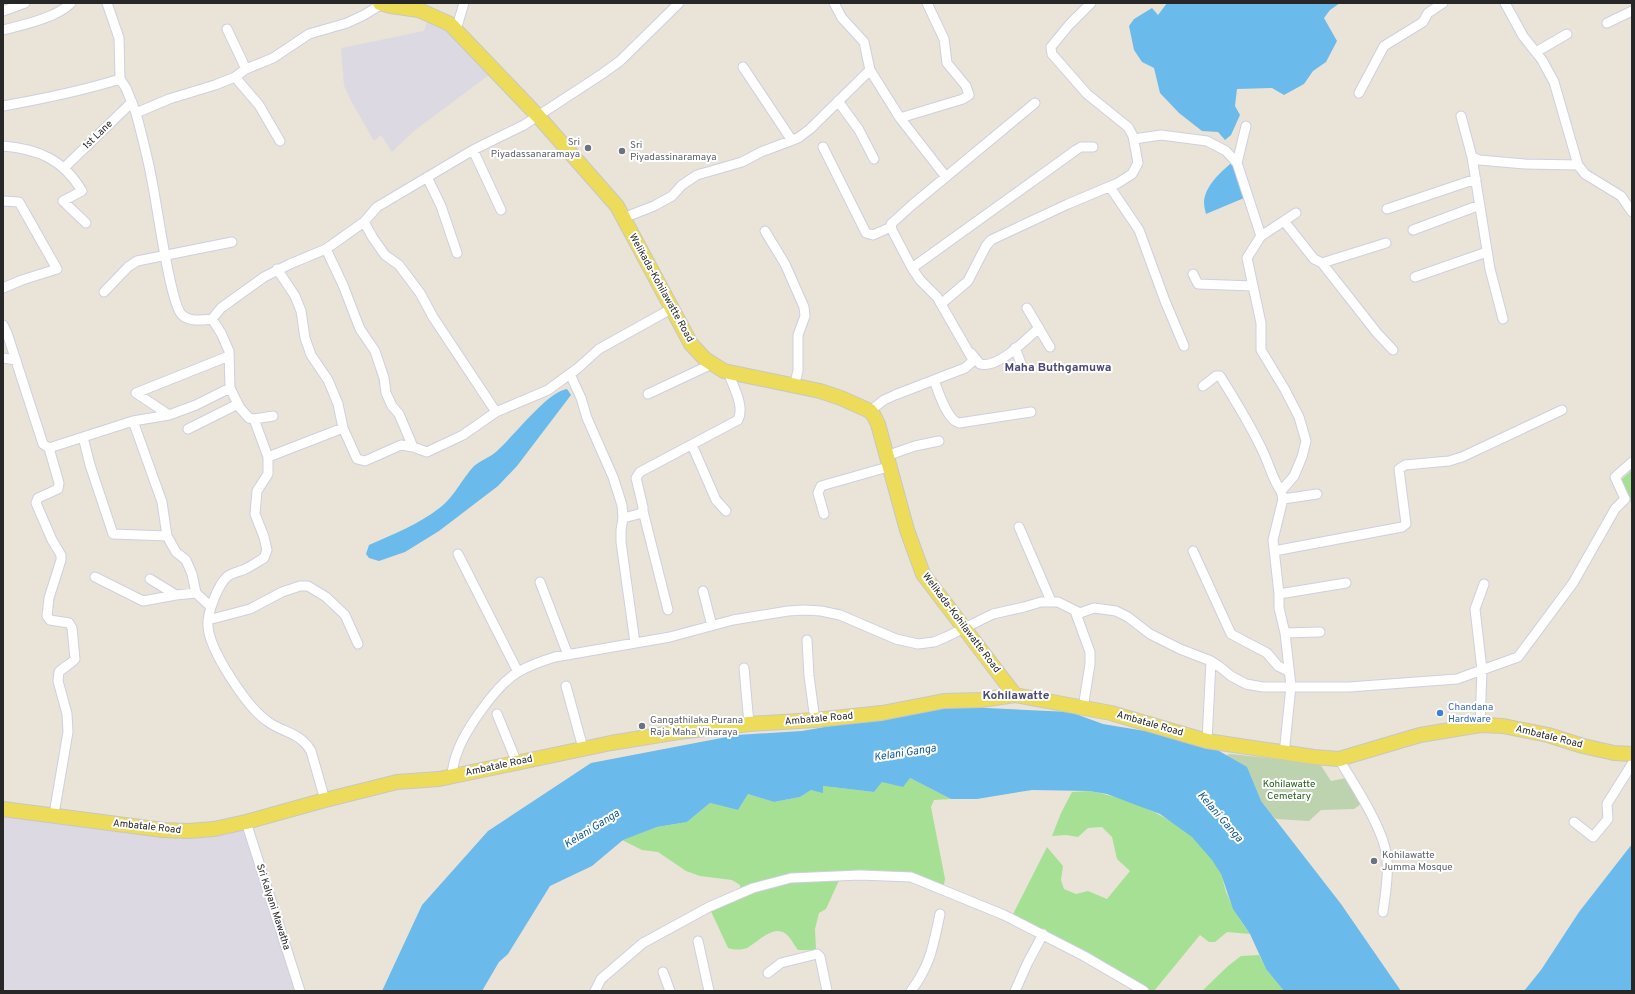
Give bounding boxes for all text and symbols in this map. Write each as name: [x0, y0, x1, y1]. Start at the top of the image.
street label: 1st Lane: [80, 118, 116, 152]
place label: Sri Piyadassanaramaya: [491, 136, 580, 161]
place label: Sri Piyadassinaramaya: [630, 139, 716, 164]
marker: Sri Piyadassanaramaya: [583, 143, 593, 153]
marker: Sri Piyadassinaramaya: [617, 146, 627, 156]
street label: Welikada-Kohilawatte Road: [626, 231, 696, 345]
district label: Maha Buthgamuwa: [1004, 360, 1112, 376]
street label: Welikada-Kohilawatte Road: [919, 570, 1003, 676]
district label: Kohilawatte: [983, 688, 1050, 704]
place label: Chandana Hardware: [1448, 701, 1493, 726]
street label: Ambatale Road: [1115, 708, 1185, 740]
marker: Chandana Hardware: [1435, 708, 1445, 718]
street label: Ambatale Road: [784, 710, 854, 728]
place label: Gangathilaka Purana Raja Maha Viharaya: [650, 714, 743, 739]
marker: Gangathilaka Purana Raja Maha Viharaya: [637, 721, 647, 731]
street label: Ambatale Road: [1514, 722, 1584, 752]
water label: Kelani Ganga: [873, 741, 937, 765]
street label: Ambatale Road: [464, 753, 534, 779]
park label: Kohilawatte Cemetary: [1263, 778, 1315, 803]
water label: Kelani Ganga: [1194, 789, 1246, 845]
water label: Kelani Ganga: [562, 806, 623, 852]
street label: Ambatale Road: [112, 817, 182, 837]
place label: Kohilawatte Jumma Mosque: [1382, 849, 1453, 874]
marker: Kohilawatte Jumma Mosque: [1369, 856, 1379, 866]
street label: Sri Kalyani Mawatha: [253, 862, 293, 952]

